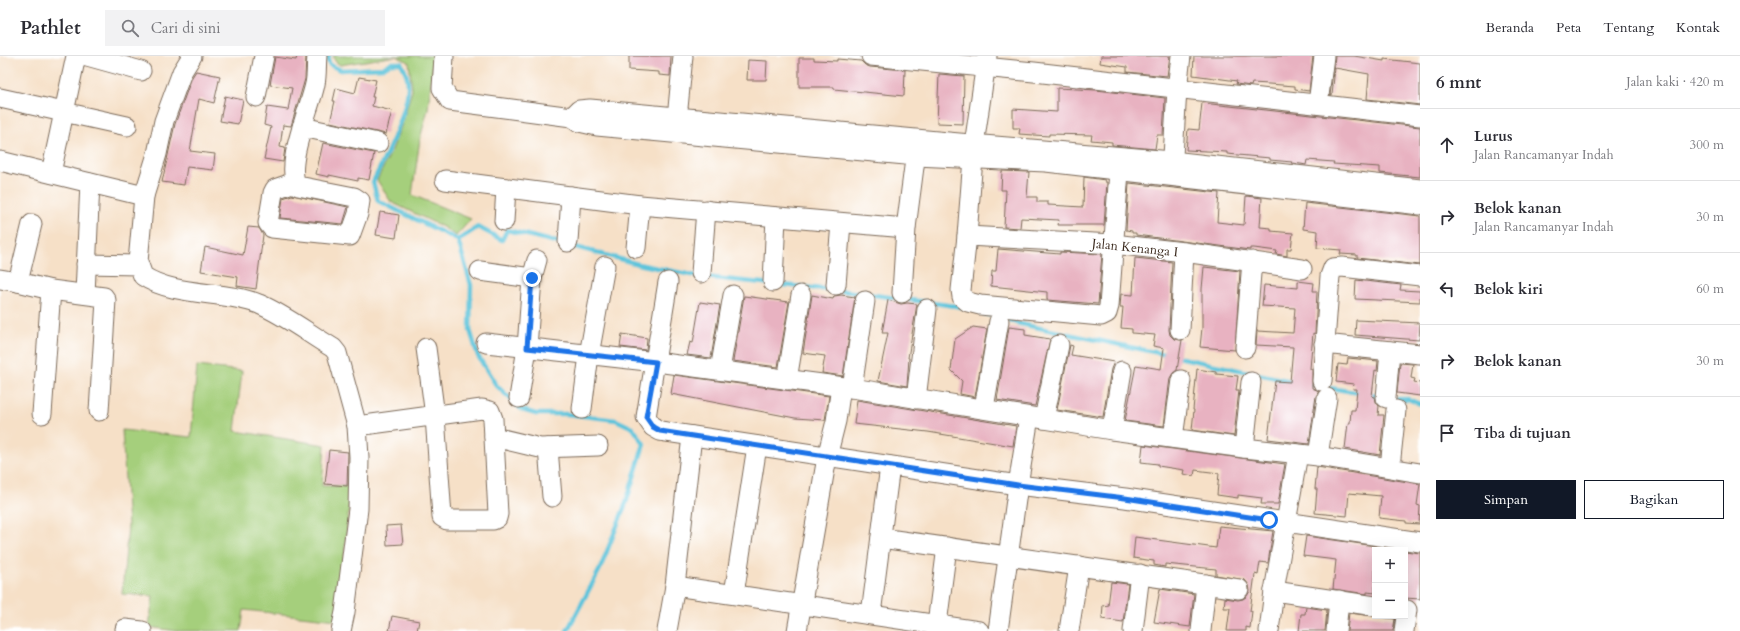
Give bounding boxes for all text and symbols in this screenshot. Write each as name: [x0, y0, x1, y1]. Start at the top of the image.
search box: [105, 10, 385, 46]
text: Pathlet: [20, 15, 81, 41]
icon: search: [119, 17, 141, 39]
text: Cari di sini: [151, 18, 221, 38]
text: Beranda: [1486, 18, 1534, 37]
text: Peta: [1556, 18, 1581, 37]
text: Tentang: [1603, 18, 1654, 37]
text: Kontak: [1676, 18, 1720, 37]
text: 6 mnt: [1436, 71, 1481, 94]
text: Jalan kaki · 420 m: [1626, 73, 1724, 91]
text: Lurus: [1474, 126, 1513, 146]
icon: ahead: [1436, 134, 1458, 156]
text: 300 m: [1690, 136, 1724, 154]
text: Jalan Rancamanyar Indah: [1474, 146, 1614, 164]
text: Belok kanan: [1474, 198, 1562, 218]
icon: right: [1436, 206, 1458, 228]
text: 30 m: [1696, 208, 1724, 226]
text: Jalan Rancamanyar Indah: [1474, 218, 1614, 236]
street label: Jalan Kenanga I: [1089, 234, 1179, 261]
route end: [523, 269, 541, 287]
icon: left: [1436, 278, 1458, 300]
text: Belok kiri: [1474, 279, 1543, 299]
text: 60 m: [1696, 280, 1724, 298]
icon: right: [1436, 350, 1458, 372]
text: Belok kanan: [1474, 351, 1562, 371]
text: 30 m: [1696, 352, 1724, 370]
icon: arrive: [1436, 422, 1458, 444]
text: Tiba di tujuan: [1474, 423, 1571, 443]
button: Simpan: [1436, 480, 1576, 519]
button: Bagikan: [1584, 480, 1724, 519]
route start: [1260, 511, 1278, 529]
map controls: [1372, 547, 1408, 619]
button: +: [1372, 547, 1408, 583]
button: −: [1372, 583, 1408, 619]

